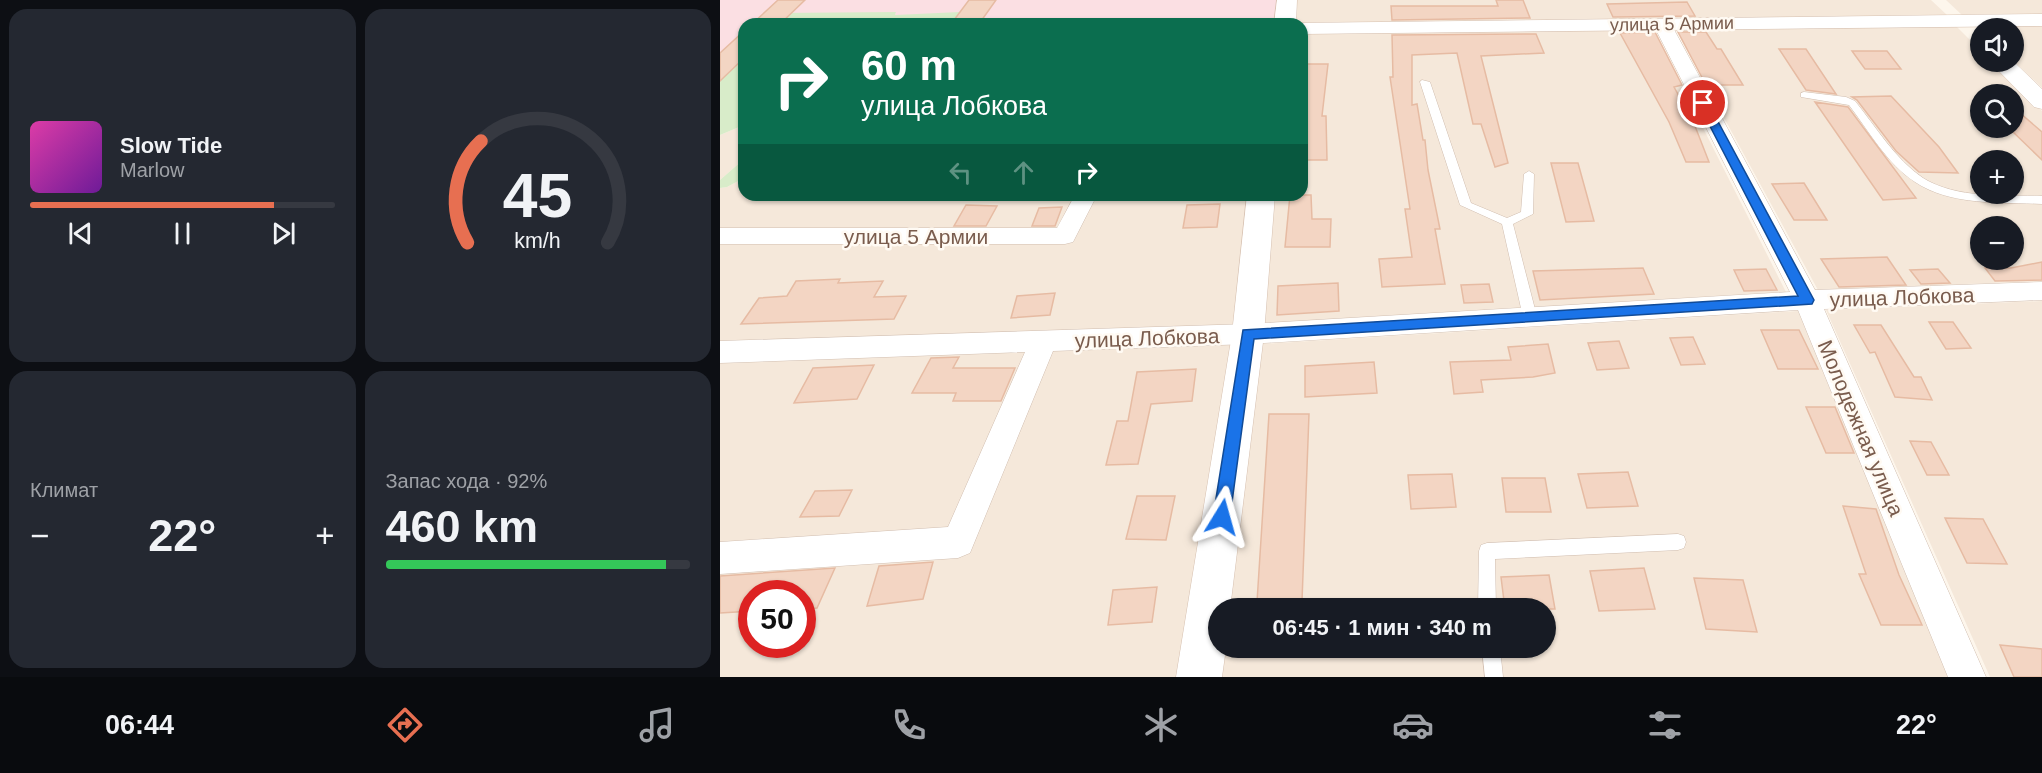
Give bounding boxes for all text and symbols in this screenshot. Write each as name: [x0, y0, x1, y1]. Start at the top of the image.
street label: улица 5 Армии: [1610, 13, 1734, 35]
map controls: [1970, 18, 2024, 270]
button: sound: [1970, 18, 2024, 72]
icon: right: [762, 42, 840, 120]
text: 60 m: [861, 42, 957, 89]
pin: [1677, 77, 1728, 128]
button: search: [1970, 84, 2024, 138]
icon: arrive: [1686, 86, 1719, 119]
text: улица Лобкова: [861, 91, 1047, 121]
text: Slow Tide: [120, 133, 222, 158]
button: +: [1970, 150, 2024, 204]
icon: left: [944, 156, 977, 189]
icon: ahead: [1007, 156, 1040, 189]
icon: right: [1070, 156, 1103, 189]
text: Marlow: [120, 159, 184, 181]
text: 45: [503, 161, 572, 230]
button: −: [1970, 216, 2024, 270]
icon: previous: [64, 217, 97, 250]
icon: pause: [166, 217, 199, 250]
icon: next: [267, 217, 300, 250]
street label: улица 5 Армии: [844, 225, 988, 248]
text: km/h: [515, 229, 561, 253]
street label: улица Лобкова: [1829, 283, 1975, 311]
street label: улица Лобкова: [1074, 324, 1220, 352]
street label: Молодежная улица: [1814, 337, 1909, 520]
text: Запас хода · 92%: [386, 470, 547, 492]
text: Климат: [30, 479, 98, 501]
position arrow: [1190, 485, 1254, 549]
text: 460 km: [386, 501, 538, 552]
text: 22°: [148, 510, 216, 561]
text: −: [30, 517, 49, 554]
text: +: [315, 517, 335, 554]
speed limit sign: 50: [738, 580, 816, 658]
text: 06:45 · 1 мин · 340 m: [1272, 615, 1492, 640]
icon: directions: [384, 704, 426, 746]
icon: music: [636, 704, 678, 746]
icon: phone: [888, 704, 930, 746]
icon: climate: [1140, 704, 1182, 746]
icon: car: [1392, 704, 1434, 746]
icon: filters: [1644, 704, 1686, 746]
text: 06:44: [105, 710, 174, 740]
text: 22°: [1896, 710, 1937, 740]

